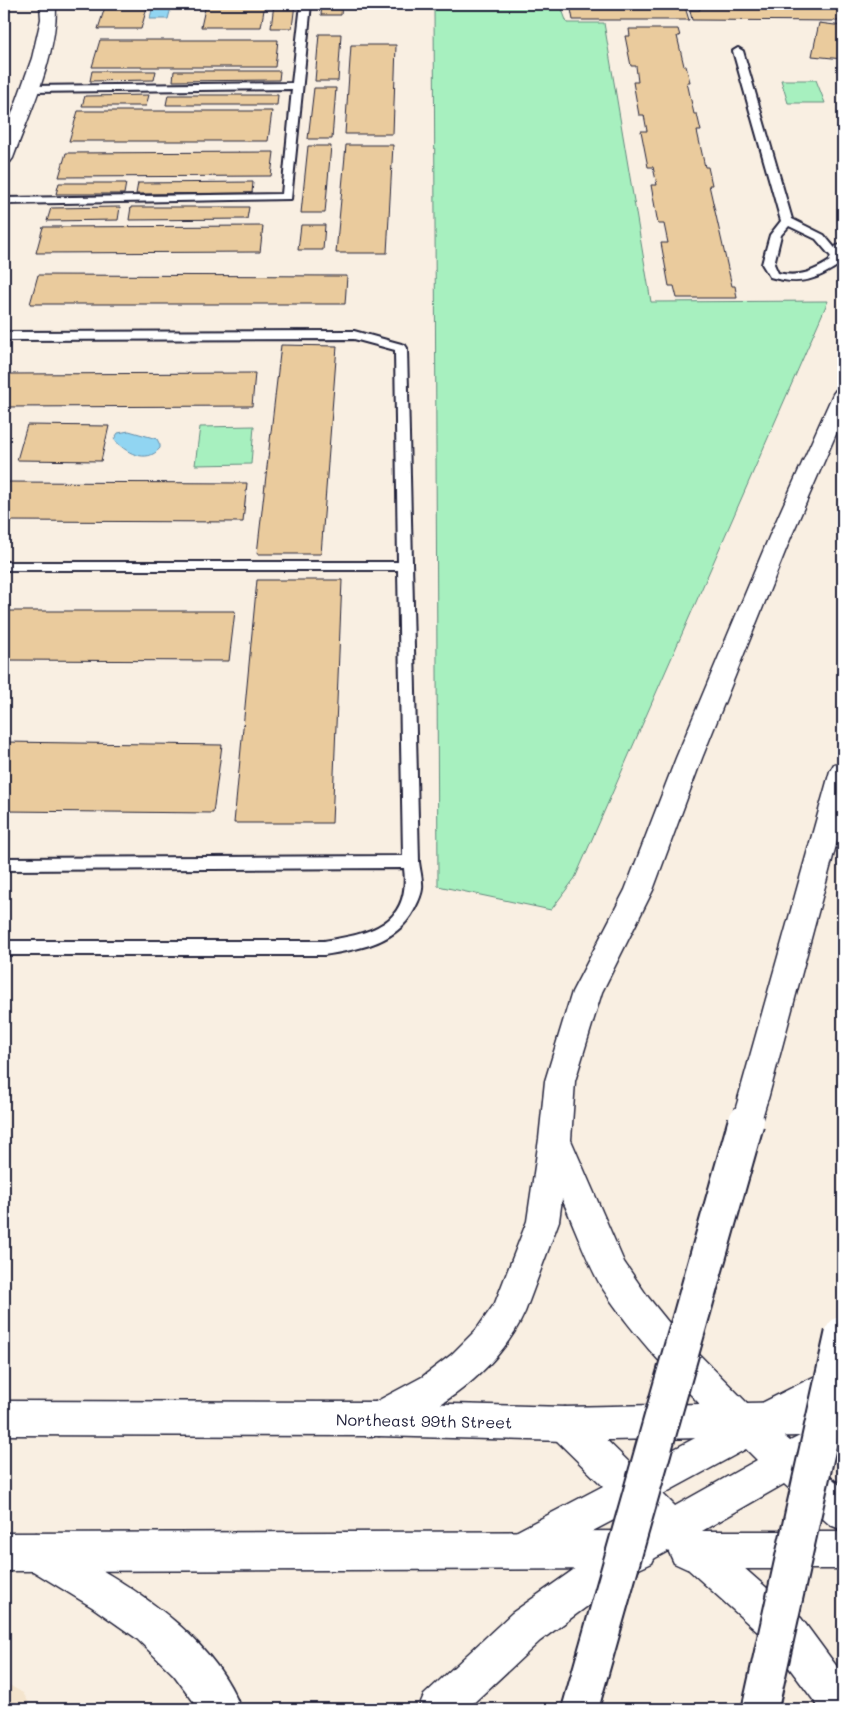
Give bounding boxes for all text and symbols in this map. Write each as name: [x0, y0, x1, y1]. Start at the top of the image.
street label: Northeast 99th Street: [336, 1408, 512, 1433]

